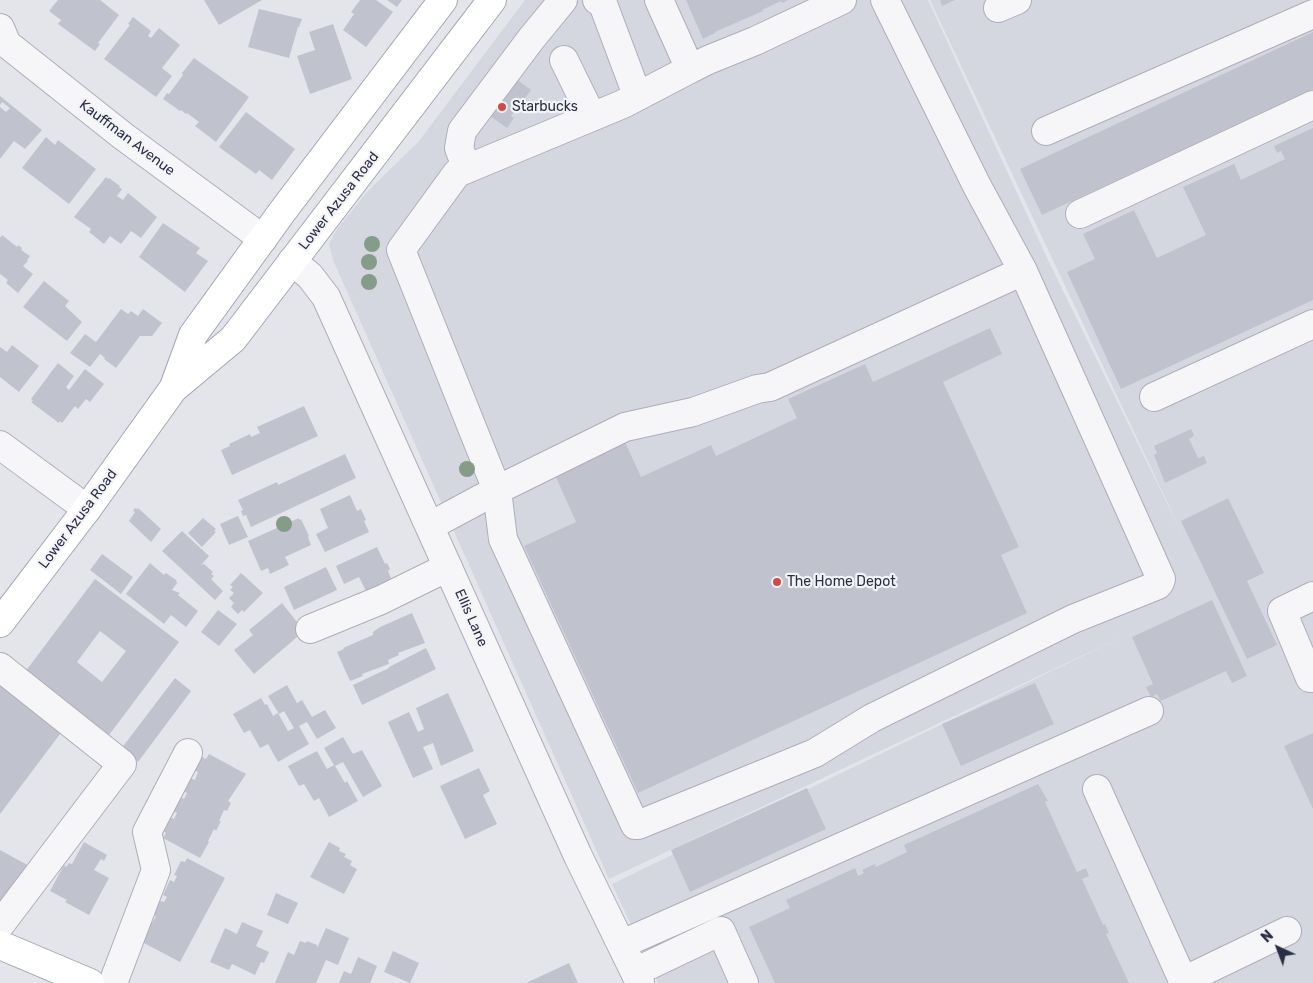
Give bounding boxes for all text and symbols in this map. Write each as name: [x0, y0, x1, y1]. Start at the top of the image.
street label: Kauffman Avenue: [76, 97, 178, 179]
place label: Starbucks: [512, 99, 578, 115]
marker: Starbucks: [496, 101, 508, 113]
street label: Lower Azusa Road: [296, 149, 382, 253]
street label: Lower Azusa Road: [35, 466, 121, 572]
place label: The Home Depot: [787, 574, 896, 590]
marker: The Home Depot: [771, 576, 783, 588]
street label: Ellis Lane: [451, 587, 491, 649]
north arrow: [1253, 923, 1303, 973]
text: N: [1258, 927, 1277, 946]

